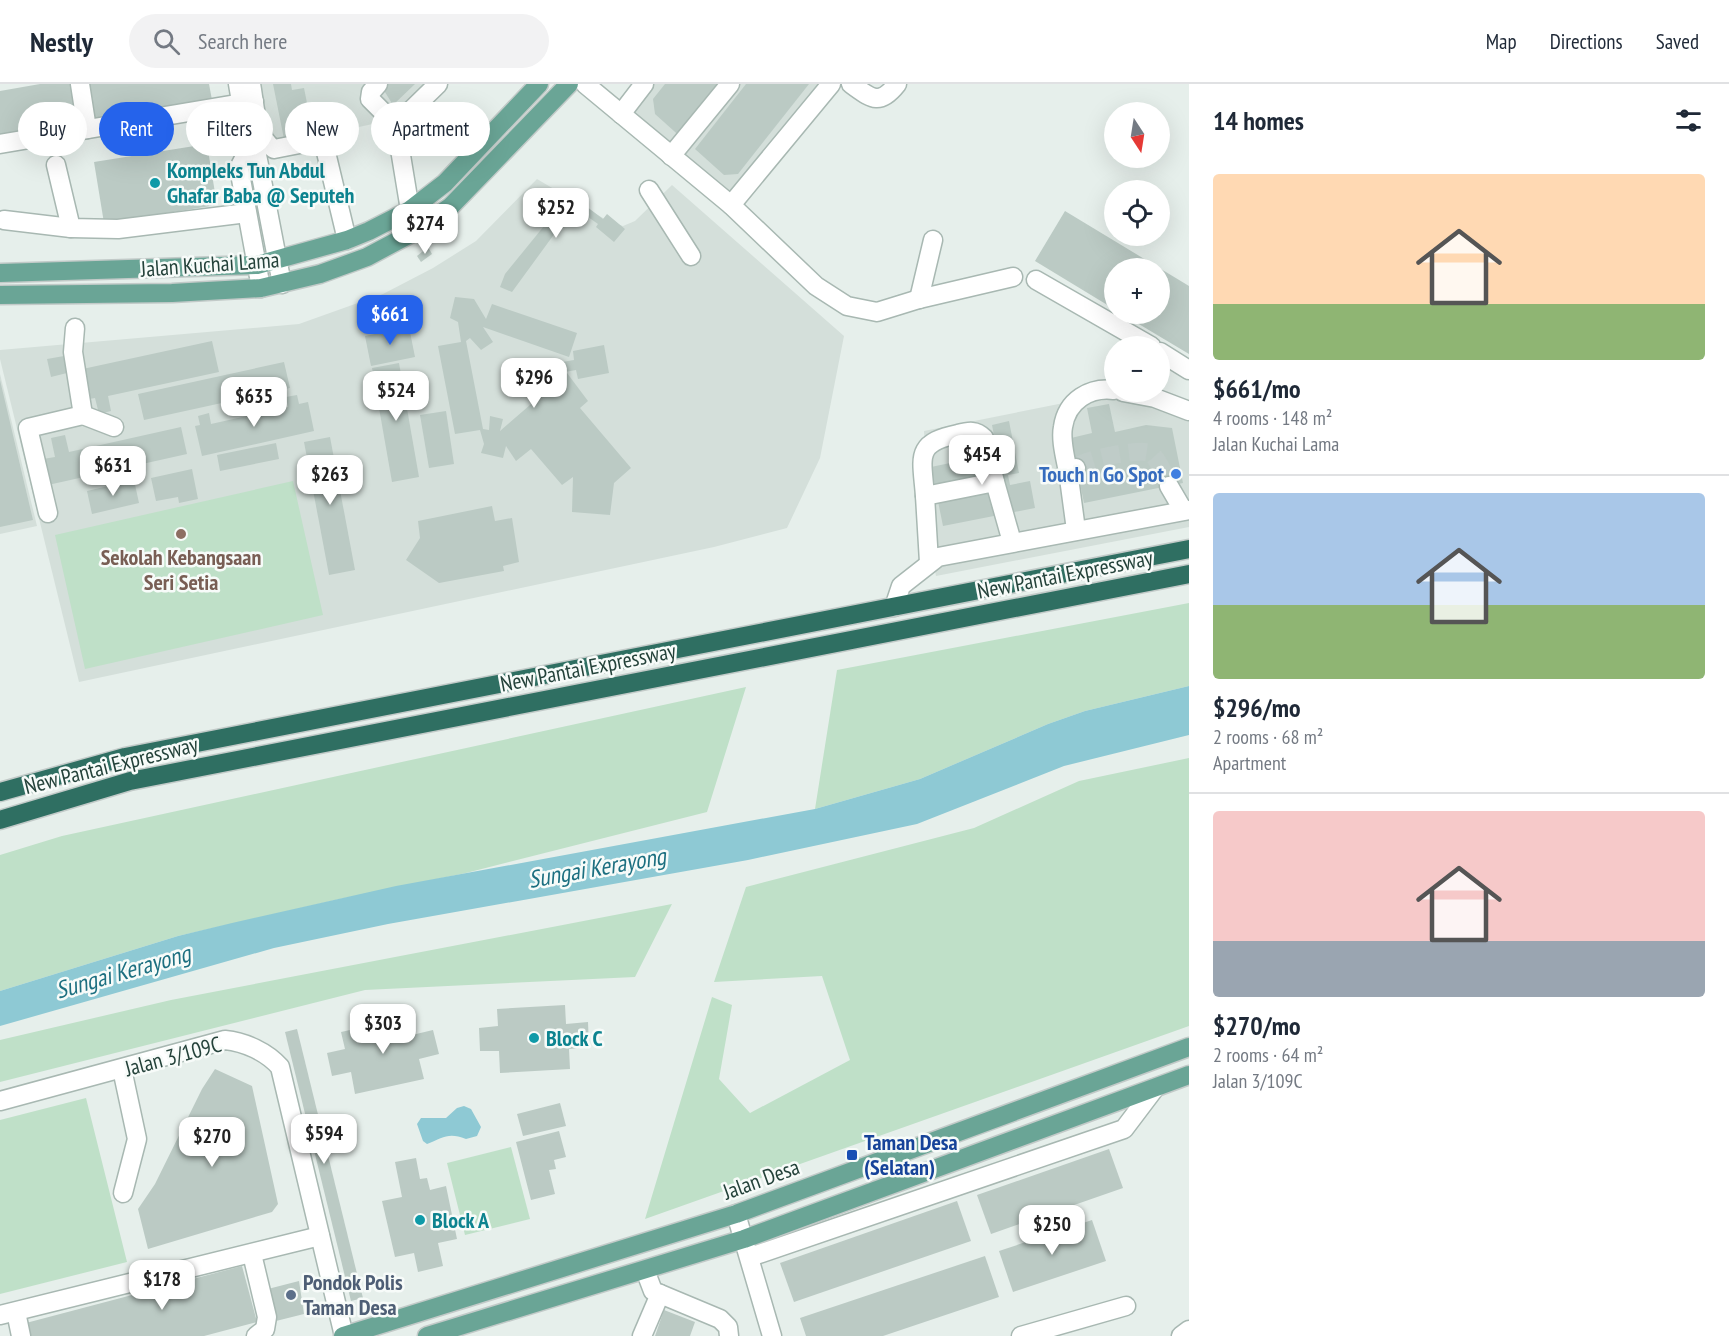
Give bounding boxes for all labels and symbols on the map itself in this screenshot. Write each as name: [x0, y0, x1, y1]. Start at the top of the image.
north arrow: [1104, 102, 1170, 168]
place label: Kompleks Tun Abdul Ghafar Baba @ Seputeh: [167, 156, 355, 209]
marker: Kompleks Tun Abdul Ghafar Baba @ Seputeh: [148, 176, 162, 190]
pin: $252: [520, 188, 592, 239]
pin: $274: [389, 204, 461, 255]
street label: Jalan Kuchai Lama: [139, 245, 280, 283]
pin: $661: [354, 295, 426, 346]
pin: $296: [498, 358, 570, 409]
pin: $524: [360, 371, 432, 422]
pin: $635: [218, 377, 290, 428]
pin: $454: [946, 435, 1018, 486]
pin: $631: [77, 446, 149, 497]
pin: $263: [294, 455, 366, 506]
place label: Touch n Go Spot: [1039, 460, 1165, 488]
marker: Touch n Go Spot: [1169, 467, 1183, 481]
marker: Sekolah Kebangsaan Seri Setia: [174, 527, 188, 541]
place label: Sekolah Kebangsaan Seri Setia: [101, 543, 261, 596]
street label: New Pantai Expressway: [975, 543, 1156, 605]
street label: New Pantai Expressway: [498, 636, 679, 698]
street label: New Pantai Expressway: [21, 730, 202, 800]
water label: Sungai Kerayong: [526, 840, 670, 895]
water label: Sungai Kerayong: [52, 937, 195, 1006]
pin: $303: [347, 1004, 419, 1055]
place label: Block C: [546, 1024, 602, 1052]
street label: Jalan 3/109C: [121, 1030, 224, 1083]
marker: Block C: [527, 1031, 541, 1045]
pin: $594: [288, 1114, 360, 1165]
pin: $270: [176, 1117, 248, 1168]
place label: Taman Desa (Selatan): [864, 1128, 958, 1181]
marker: Taman Desa (Selatan): [845, 1148, 859, 1162]
street label: Jalan Desa: [718, 1152, 803, 1206]
pin: $250: [1016, 1205, 1088, 1256]
place label: Block A: [432, 1206, 490, 1234]
marker: Block A: [413, 1213, 427, 1227]
pin: $178: [126, 1260, 198, 1311]
place label: Pondok Polis Taman Desa: [303, 1268, 403, 1321]
marker: Pondok Polis Taman Desa: [284, 1288, 298, 1302]

